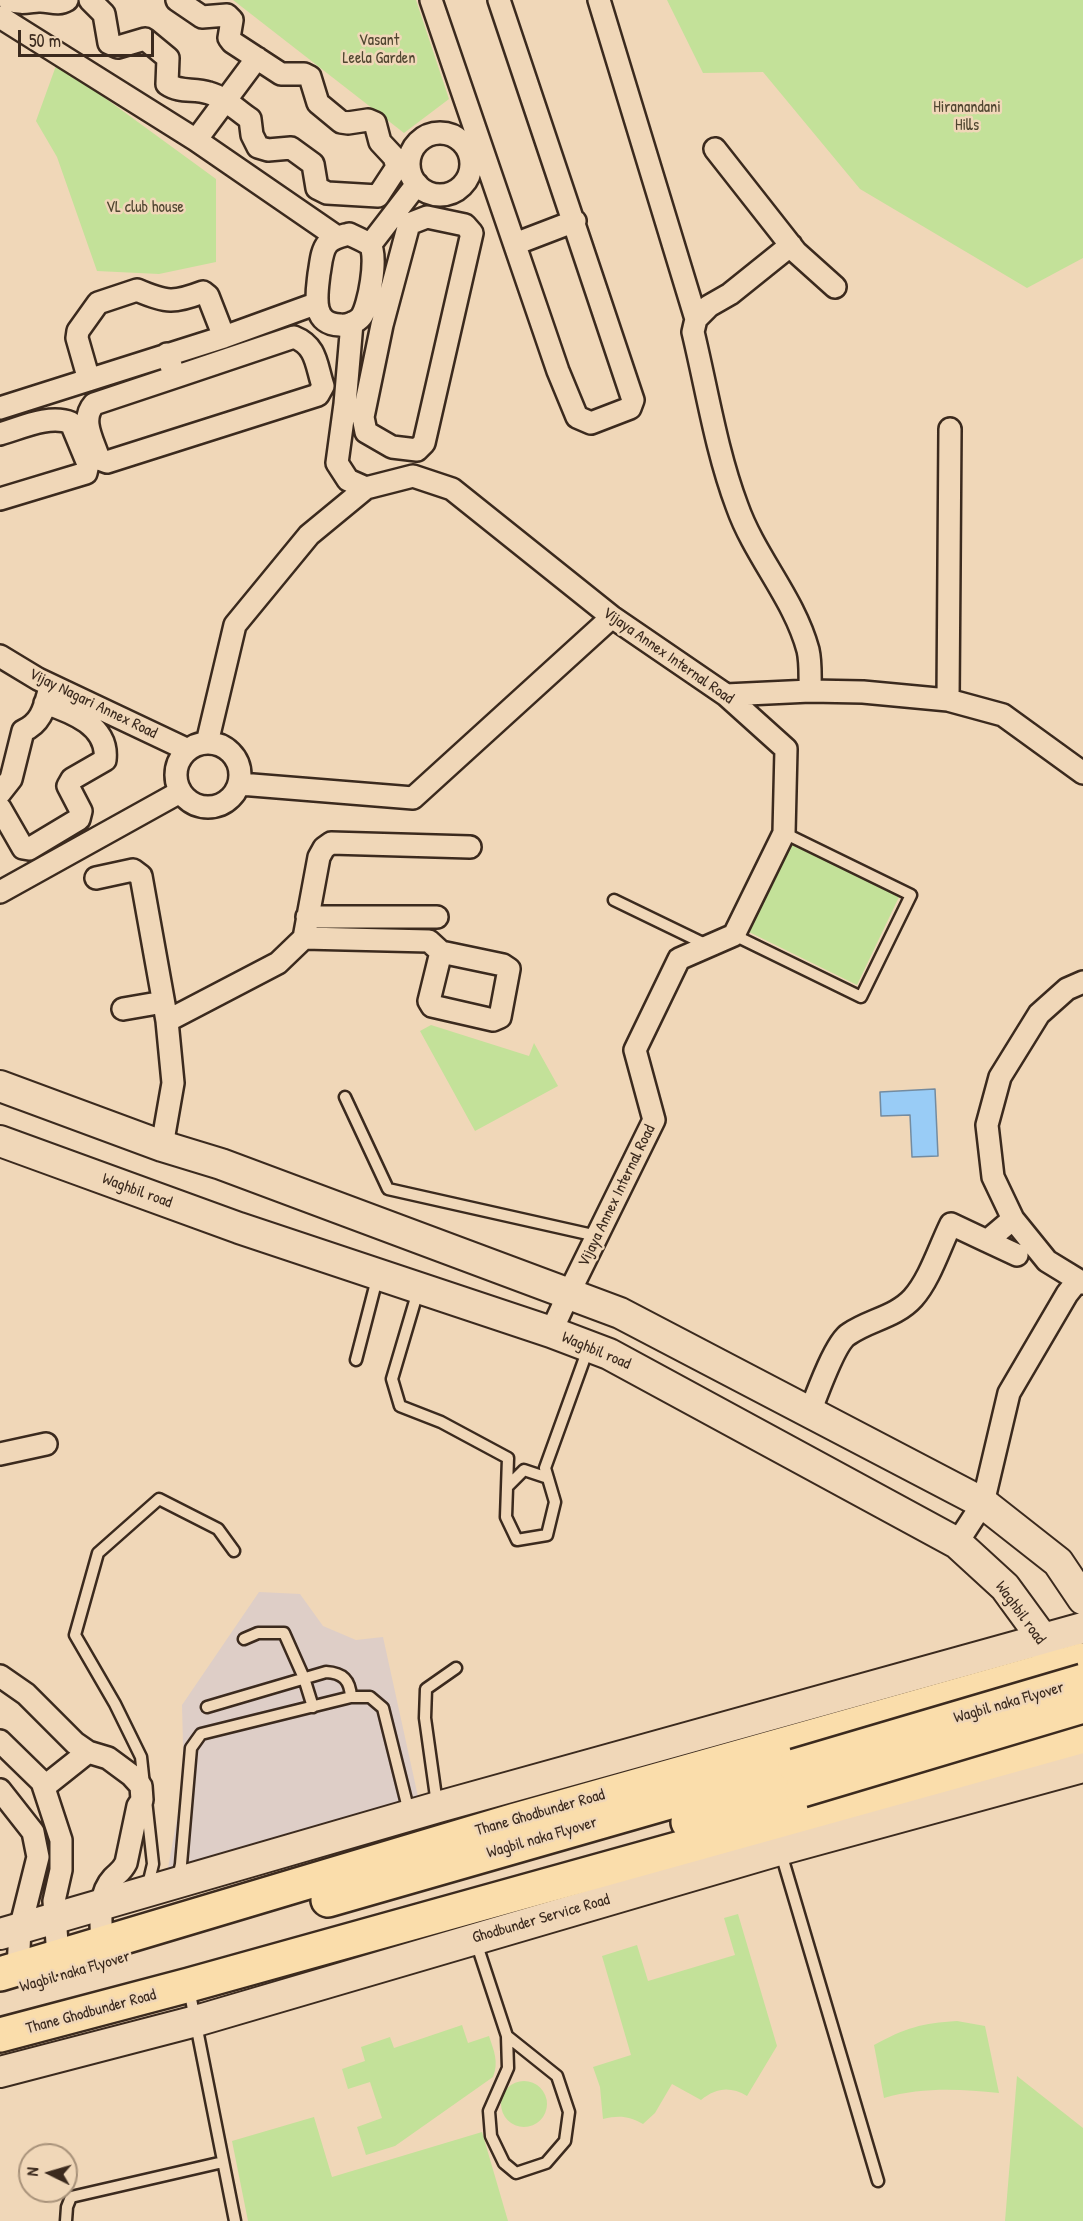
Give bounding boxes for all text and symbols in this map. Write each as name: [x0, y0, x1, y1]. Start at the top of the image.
scale bar: [21, 18, 158, 56]
text: 50 m: [29, 28, 61, 53]
park label: Vasant Leela Garden: [343, 31, 415, 69]
park label: Hiranandani Hills: [933, 98, 1001, 136]
park label: VL club house: [106, 198, 184, 218]
street label: Vijaya Annex Internal Road: [599, 604, 737, 708]
street label: Vijay Nagari Annex Road: [26, 665, 160, 743]
street label: Vijaya Annex Internal Road: [574, 1122, 660, 1270]
street label: Waghbil road: [99, 1169, 175, 1213]
street label: Waghbil road: [559, 1328, 633, 1374]
street label: Waghbil road: [991, 1578, 1049, 1648]
street label: Wagbil naka Flyover: [952, 1678, 1066, 1728]
street label: Thane Ghodbunder Road: [473, 1785, 607, 1841]
street label: Wagbil naka Flyover: [485, 1813, 599, 1863]
street label: Ghodbunder Service Road: [470, 1890, 612, 1948]
street label: Wagbil naka Flyover: [18, 1947, 132, 1997]
street label: Thane Ghodbunder Road: [24, 1985, 158, 2039]
north arrow: [18, 2143, 78, 2203]
text: N: [21, 2166, 43, 2177]

